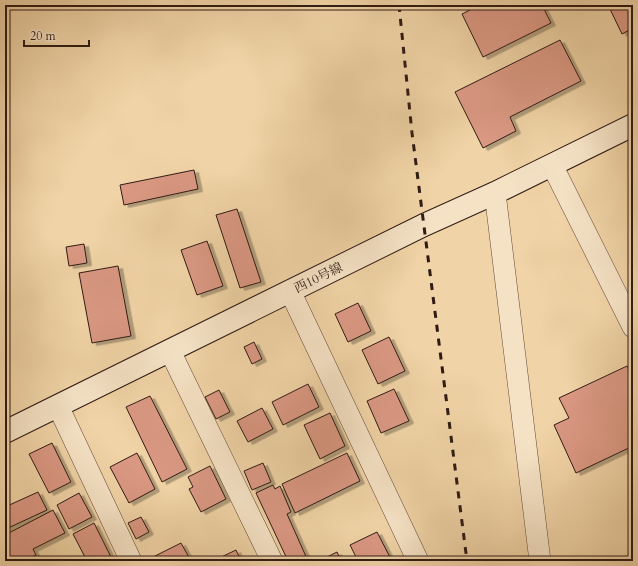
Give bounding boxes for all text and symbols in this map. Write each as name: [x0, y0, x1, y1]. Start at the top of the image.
scale bar: [24, 22, 89, 48]
text: 20 m: [30, 28, 57, 44]
street label: 西10号線: [291, 258, 346, 297]

